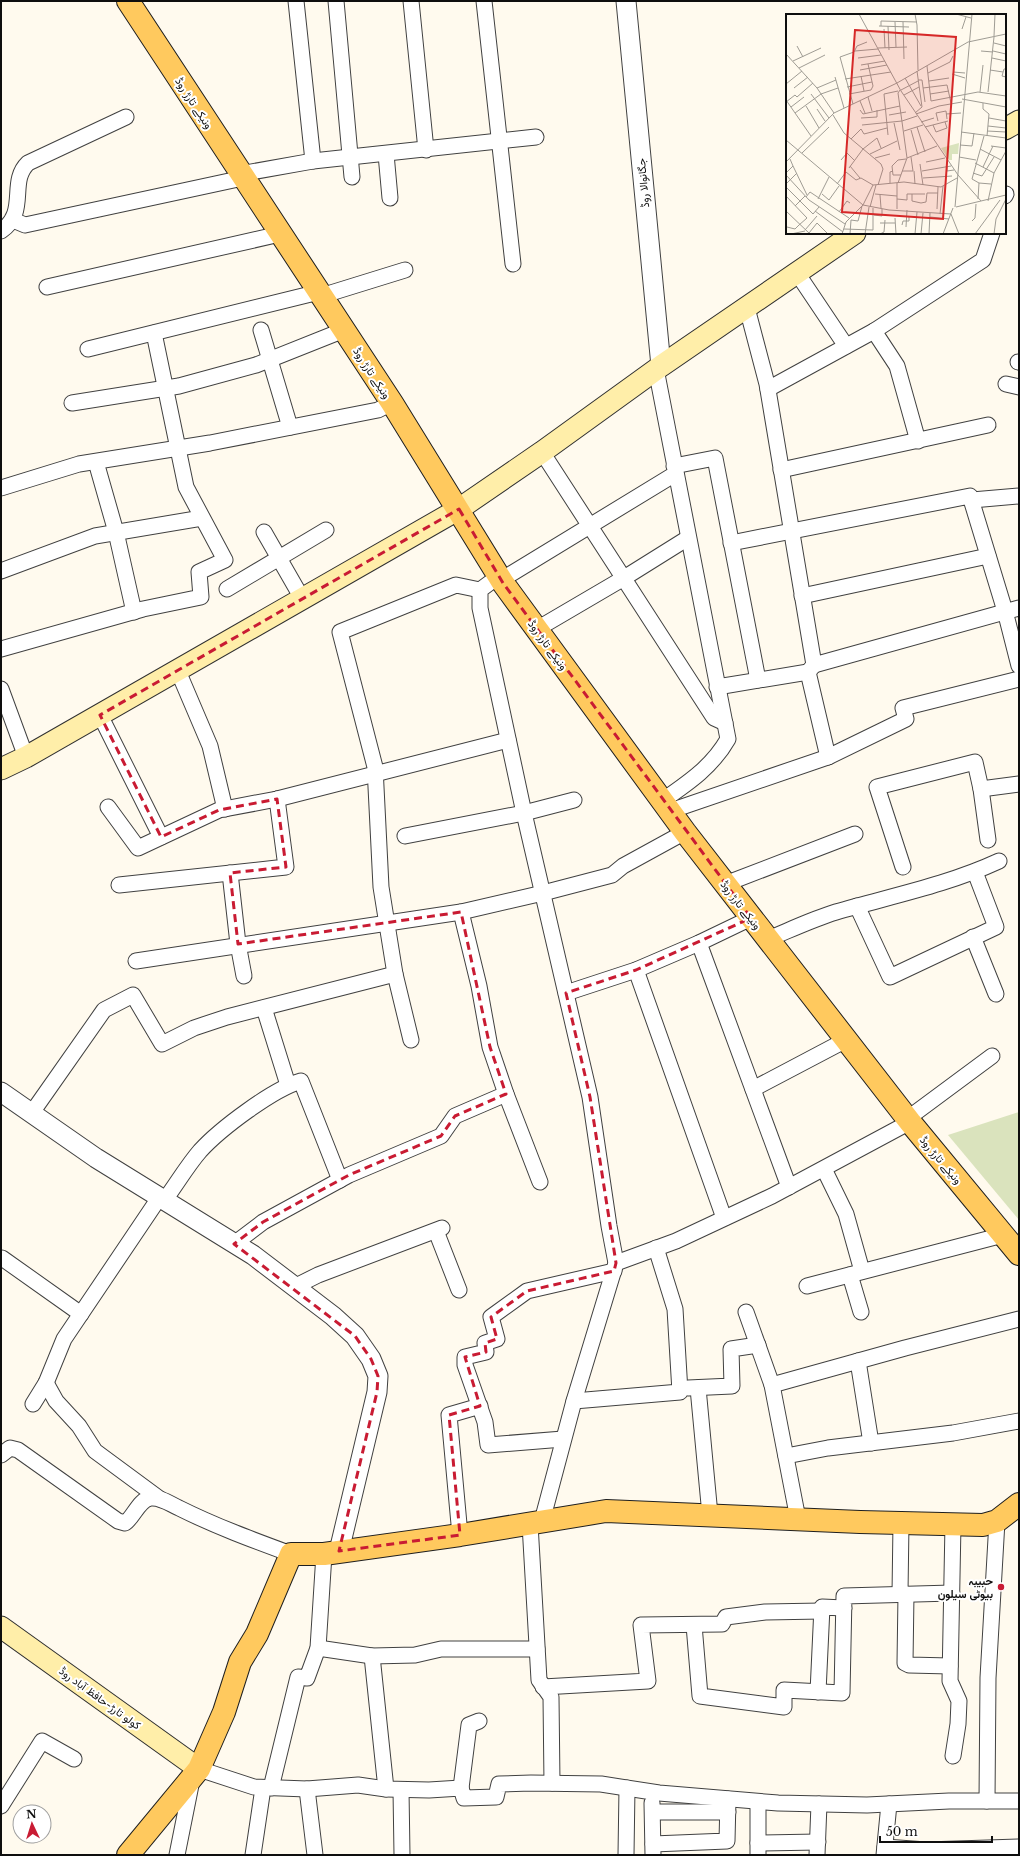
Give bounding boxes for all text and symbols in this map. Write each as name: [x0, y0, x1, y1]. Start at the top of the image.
inset map: [786, 14, 1006, 234]
street label: ونیکے تارڑ روڈ: [172, 75, 216, 131]
street label: جگانوالا روڈ: [634, 158, 652, 208]
street label: ونیکے تارڑ روڈ: [350, 345, 394, 401]
street label: ونیکے تارڑ روڈ: [525, 617, 571, 673]
street label: ونیکے تارڑ روڈ: [718, 878, 765, 932]
street label: ونیکے تارڑ روڈ: [917, 1133, 965, 1187]
place label: حبیبہ بیوٹی سیلون: [938, 1574, 994, 1601]
marker: حبیبہ بیوٹی سیلون: [996, 1582, 1006, 1592]
street label: کولو تارڑ-حافظ آباد روڈ: [56, 1664, 144, 1732]
north arrow: [12, 1804, 52, 1844]
text: N: [26, 1807, 38, 1821]
scale bar: [880, 1818, 992, 1844]
text: 50 m: [886, 1824, 918, 1839]

